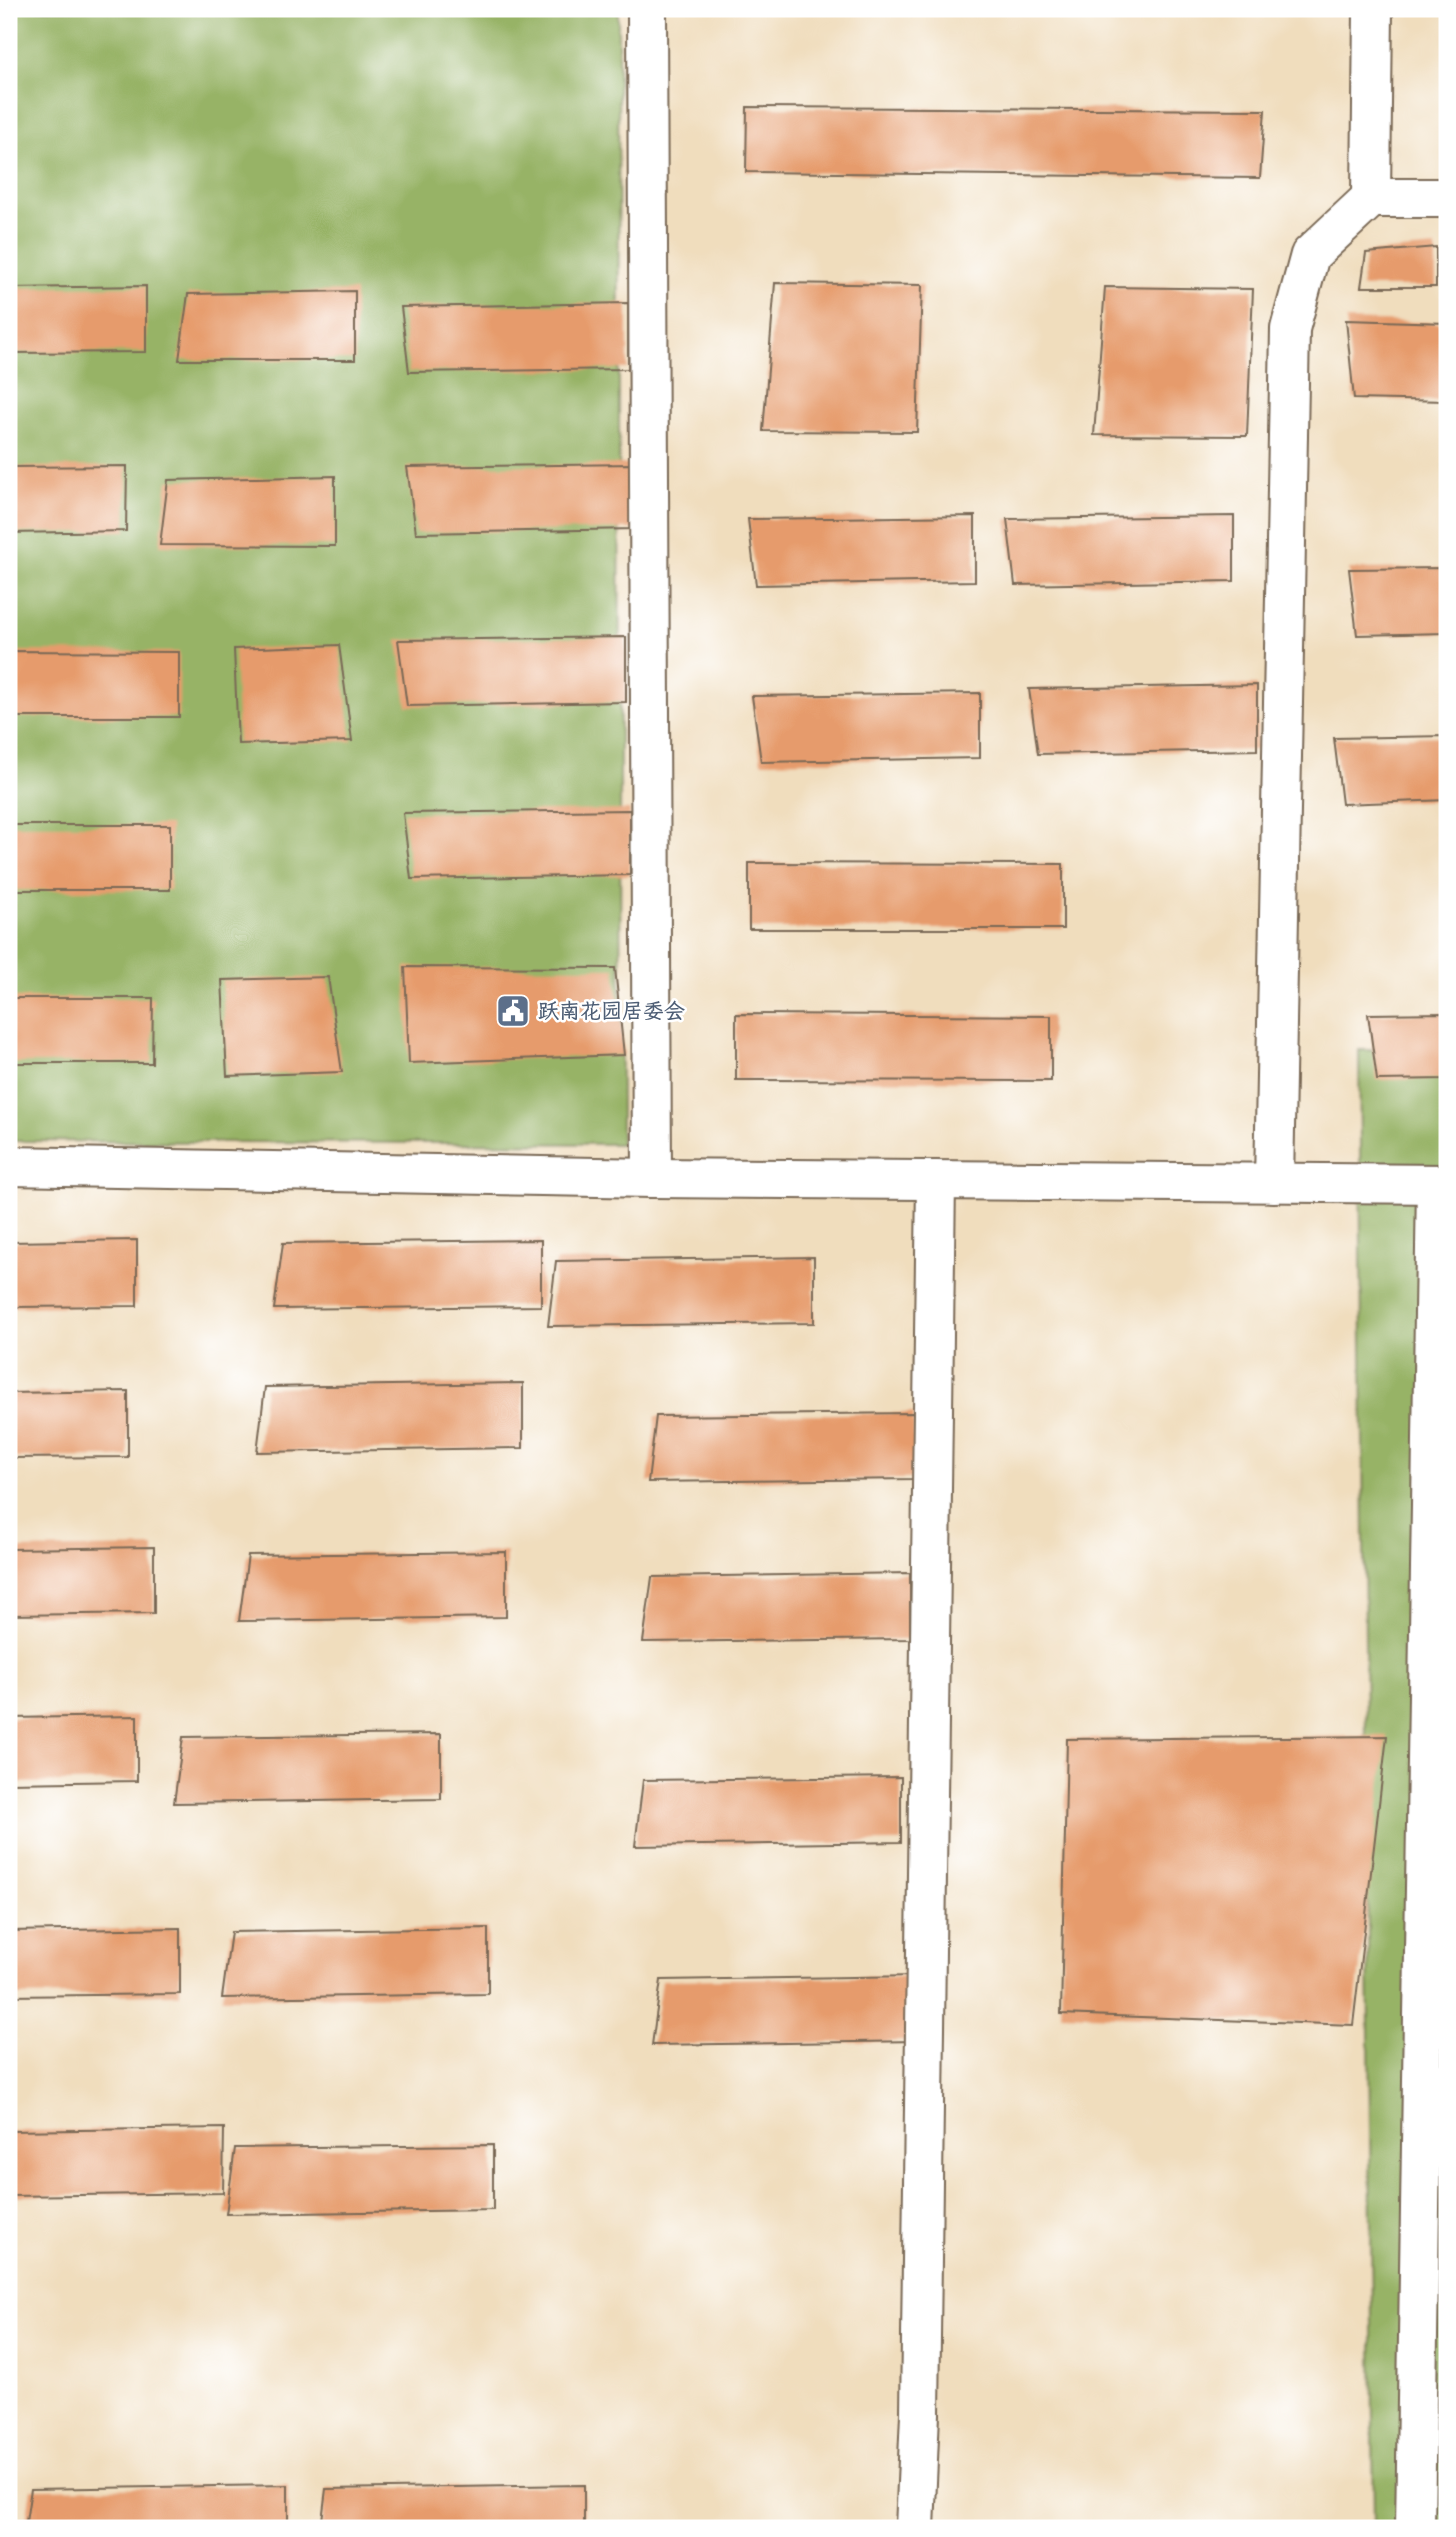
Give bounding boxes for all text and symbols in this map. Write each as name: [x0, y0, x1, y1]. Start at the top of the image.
public building icon: 跃南花园居委会: [494, 992, 532, 1030]
place label: 跃南花园居委会: [538, 997, 685, 1025]

